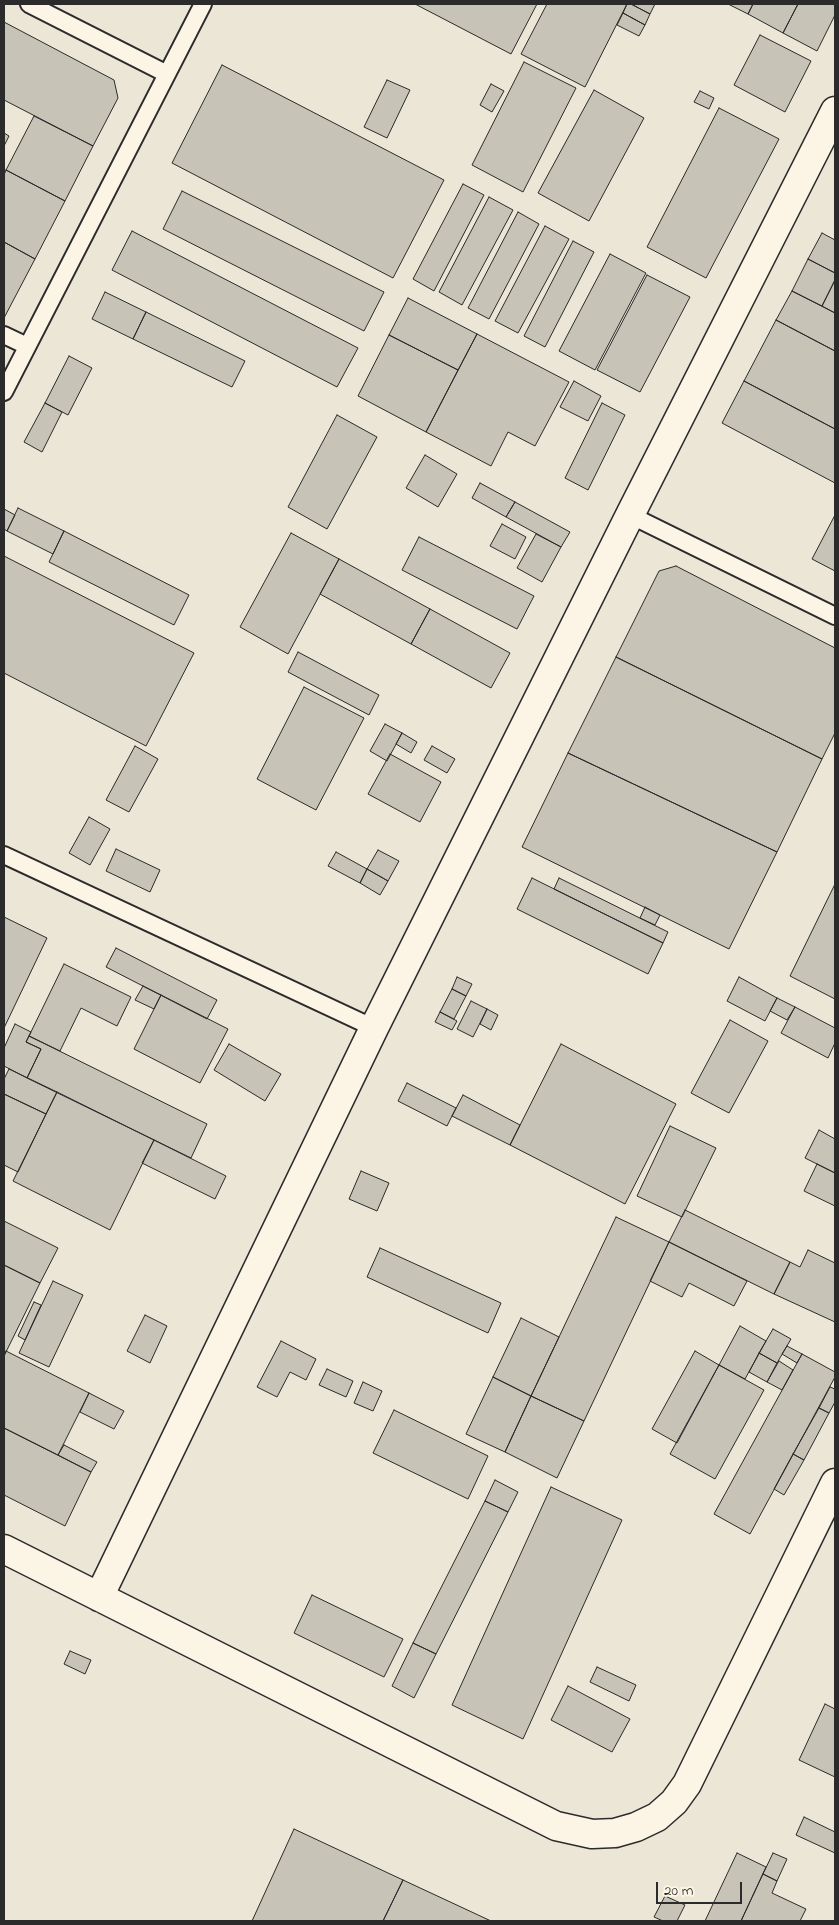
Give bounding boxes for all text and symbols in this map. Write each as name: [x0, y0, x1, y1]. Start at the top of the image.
scale bar: [659, 1872, 745, 1904]
text: 20 m: [664, 1880, 693, 1902]

